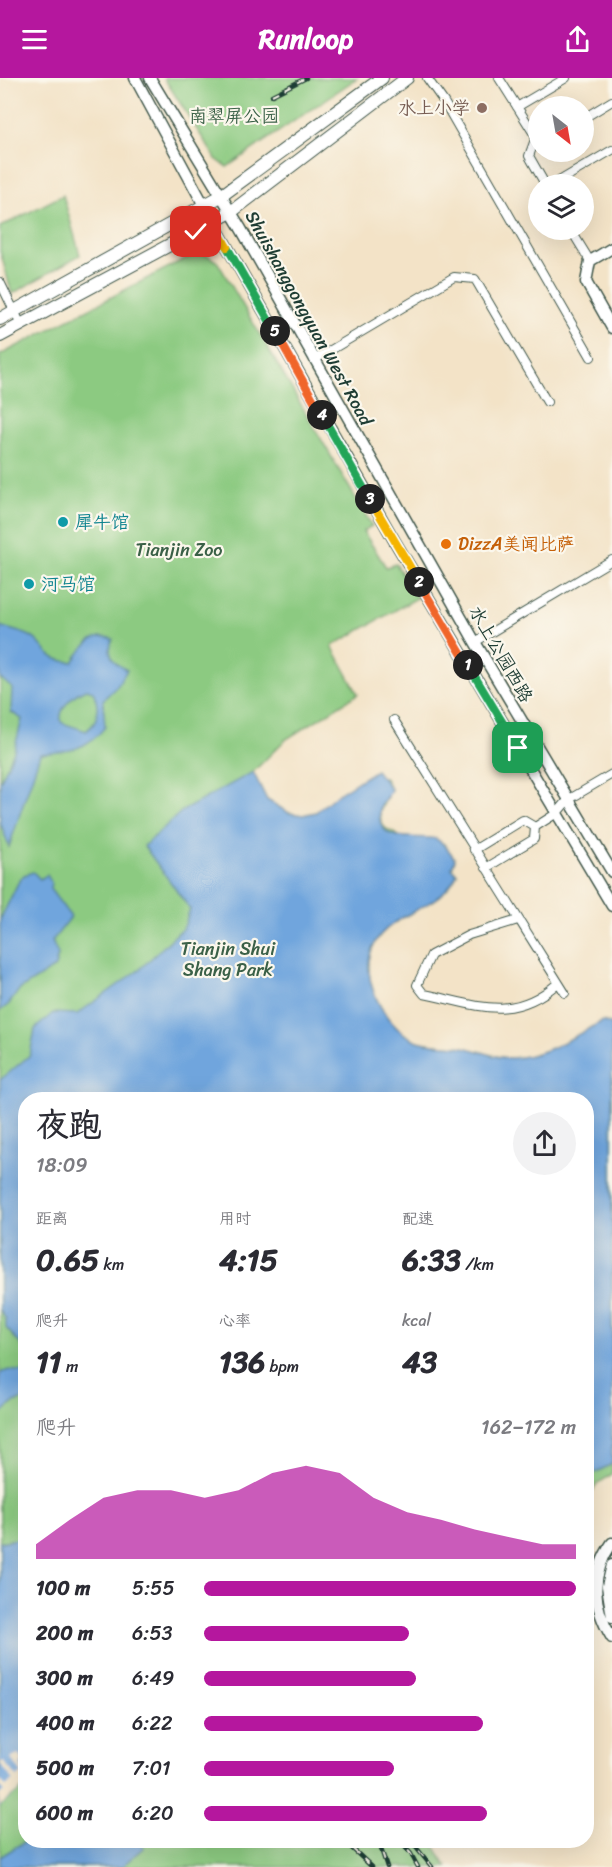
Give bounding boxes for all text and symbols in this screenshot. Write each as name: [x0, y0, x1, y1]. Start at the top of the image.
text: Runloop: [259, 15, 353, 63]
icon: menu: [18, 23, 51, 56]
icon: share: [561, 23, 594, 56]
place label: 水上小学: [398, 92, 470, 124]
north arrow: [528, 96, 594, 162]
map controls: [528, 96, 594, 240]
park label: 南翠屏公园: [189, 100, 279, 132]
marker: 水上小学: [475, 101, 489, 115]
button: layers: [528, 174, 594, 240]
street label: Shuishanggongyuan West Road: [236, 204, 382, 433]
pin: [170, 206, 221, 257]
icon: check: [179, 215, 212, 248]
pin: 5: [260, 316, 290, 346]
text: 5: [270, 316, 280, 345]
pin: 4: [307, 400, 337, 430]
text: 4: [317, 400, 327, 429]
pin: 3: [355, 484, 385, 514]
text: 3: [366, 484, 374, 513]
place label: 犀牛馆: [75, 506, 129, 538]
marker: 犀牛馆: [56, 515, 70, 529]
place label: DizzA美闻比萨: [458, 528, 575, 560]
park label: Tianjin Zoo: [135, 534, 223, 566]
marker: DizzA美闻比萨: [439, 537, 453, 551]
pin: 2: [404, 567, 434, 597]
text: 2: [414, 567, 424, 596]
place label: 河马馆: [41, 568, 95, 600]
marker: 河马馆: [22, 577, 36, 591]
street label: 水上公园西路: [460, 599, 542, 709]
pin: 1: [453, 650, 483, 680]
text: 1: [465, 650, 471, 679]
pin: [492, 722, 543, 773]
icon: arrive: [501, 731, 534, 764]
park label: Tianjin Shui Shang Park: [181, 933, 276, 986]
text: 夜跑: [36, 1096, 102, 1154]
button: share: [513, 1112, 576, 1175]
text: 18:09: [36, 1148, 88, 1183]
text: 距离: [36, 1204, 68, 1233]
text: 用时: [219, 1204, 251, 1233]
text: 配速: [402, 1204, 434, 1233]
text: 0.65: [36, 1233, 99, 1287]
text: 4:15: [219, 1233, 278, 1287]
text: 6:33: [402, 1233, 461, 1287]
text: km: [99, 1250, 124, 1279]
text: /km: [461, 1250, 494, 1279]
text: 爬升: [36, 1306, 68, 1335]
text: 心率: [219, 1306, 251, 1335]
text: kcal: [402, 1306, 431, 1335]
text: 11: [36, 1335, 62, 1389]
text: 136: [219, 1335, 265, 1389]
text: 43: [402, 1335, 437, 1389]
text: m: [62, 1352, 78, 1381]
text: bpm: [265, 1352, 299, 1381]
text: 爬升: [36, 1410, 76, 1445]
text: 162–172 m: [481, 1410, 576, 1445]
text: 100 m: [36, 1571, 90, 1606]
text: 5:55: [132, 1571, 175, 1606]
text: 200 m: [36, 1616, 93, 1651]
text: 6:53: [132, 1616, 173, 1651]
text: 300 m: [36, 1661, 93, 1696]
text: 6:49: [132, 1661, 174, 1696]
text: 400 m: [36, 1706, 94, 1741]
text: 6:22: [132, 1706, 172, 1741]
text: 500 m: [36, 1751, 94, 1786]
text: 7:01: [132, 1751, 171, 1786]
text: 600 m: [36, 1796, 93, 1831]
text: 6:20: [132, 1796, 174, 1831]

